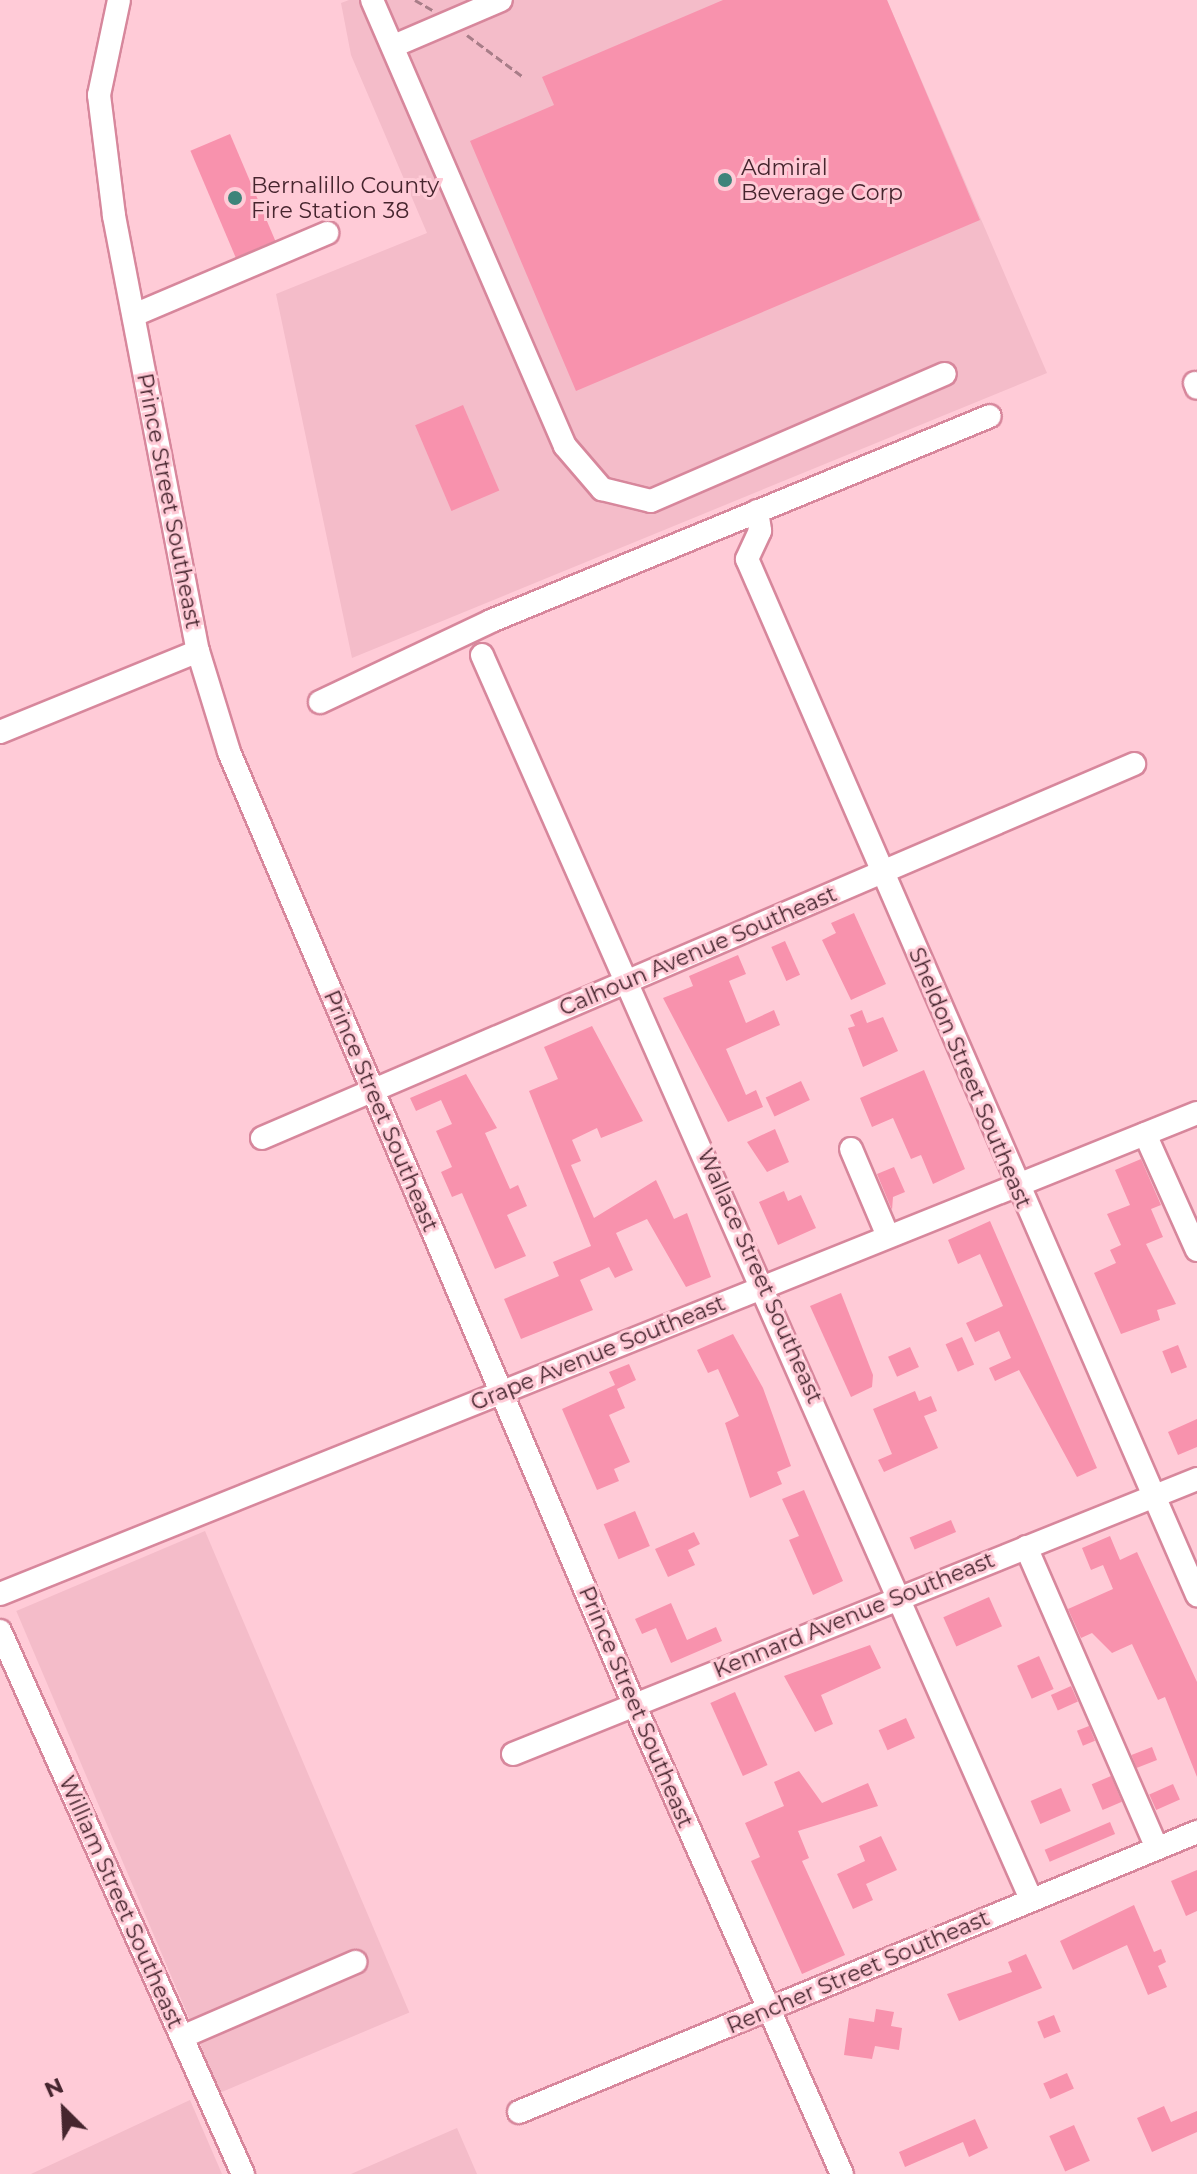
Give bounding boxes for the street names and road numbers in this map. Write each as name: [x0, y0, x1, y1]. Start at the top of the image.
street label: Prince Street Southeast: [131, 371, 207, 631]
street label: Calhoun Avenue Southeast: [555, 880, 841, 1022]
street label: Sheldon Street Southeast: [903, 944, 1037, 1212]
street label: Prince Street Southeast: [318, 986, 444, 1236]
street label: Wallace Street Southeast: [692, 1145, 828, 1407]
street label: Grape Avenue Southeast: [467, 1290, 729, 1416]
street label: Kennard Avenue Southeast: [710, 1546, 998, 1684]
street label: Prince Street Southeast: [573, 1582, 699, 1832]
street label: William Street Southeast: [53, 1772, 189, 2032]
street label: Rencher Street Southeast: [723, 1905, 993, 2039]

